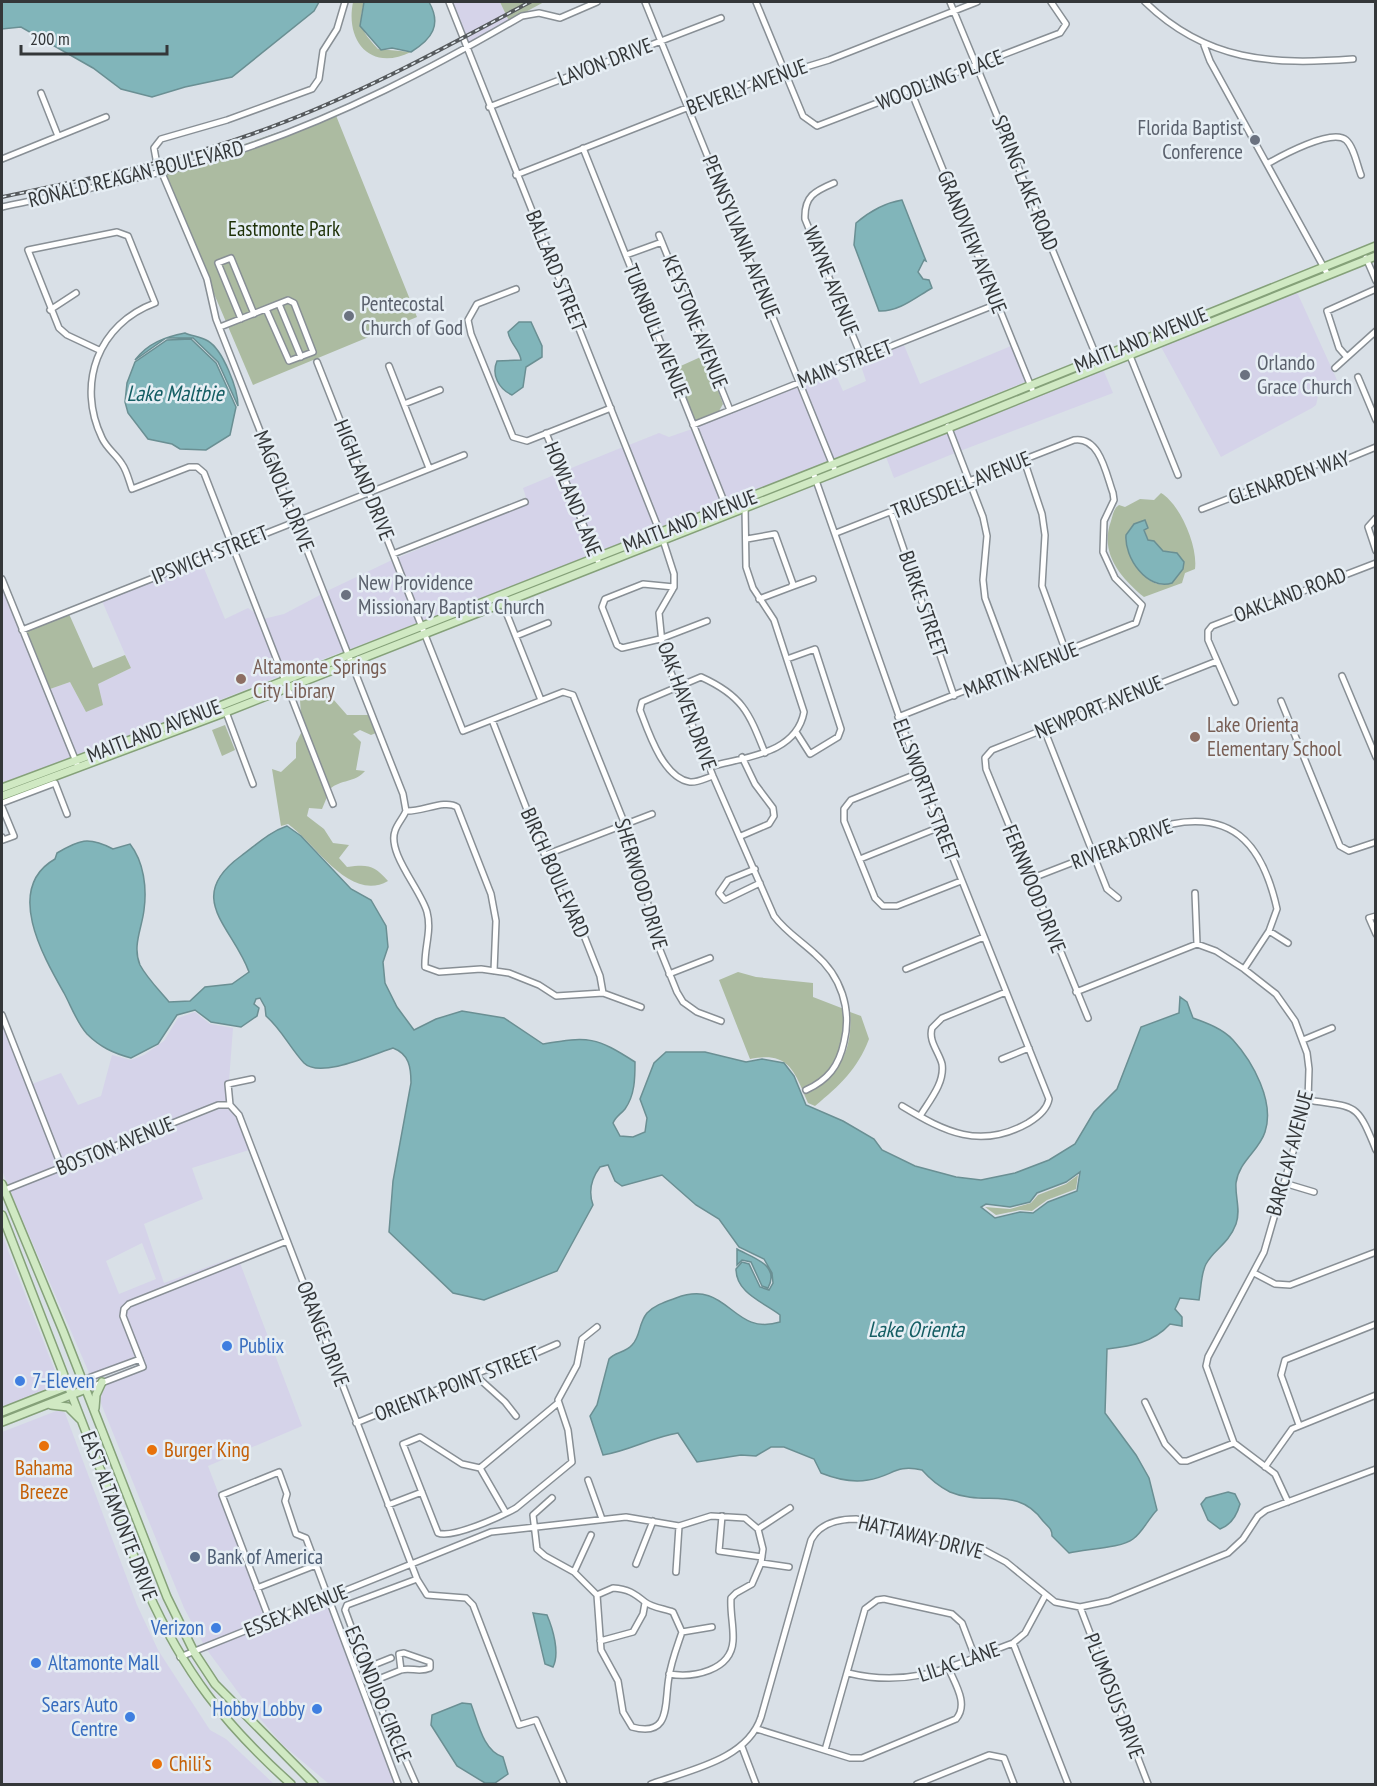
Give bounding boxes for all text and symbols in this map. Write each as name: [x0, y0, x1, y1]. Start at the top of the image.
scale bar: [21, 18, 166, 56]
text: 200 m: [30, 27, 70, 50]
street label: LAVON DRIVE: [554, 31, 656, 92]
street label: WOODLING PLACE: [872, 43, 1007, 116]
street label: BEVERLY AVENUE: [683, 52, 811, 121]
street label: SPRING LAKE ROAD: [986, 111, 1065, 254]
place label: Florida Baptist Conference: [1137, 114, 1243, 165]
marker: Florida Baptist Conference: [1248, 133, 1262, 147]
street label: RONALD REAGAN BOULEVARD: [25, 134, 246, 213]
street label: PENNSYLVANIA AVENUE: [696, 151, 787, 322]
street label: GRANDVIEW AVENUE: [931, 166, 1013, 317]
street label: BALLARD STREET: [520, 206, 593, 336]
park label: Eastmonte Park: [228, 215, 340, 242]
street label: WAYNE AVENUE: [797, 222, 866, 339]
street label: KEYSTONE AVENUE: [656, 251, 734, 392]
street label: TURNBULL AVENUE: [617, 260, 696, 402]
place label: Pentecostal Church of God: [361, 290, 463, 341]
street label: MAITLAND AVENUE: [1070, 300, 1212, 379]
marker: Pentecostal Church of God: [342, 309, 356, 323]
street label: MAIN STREET: [793, 333, 897, 394]
place label: Orlando Grace Church: [1257, 349, 1352, 400]
marker: Orlando Grace Church: [1238, 368, 1252, 382]
water label: Lake Maltbie: [126, 379, 225, 407]
street label: HIGHLAND DRIVE: [328, 415, 401, 544]
street label: MAGNOLIA DRIVE: [248, 426, 321, 555]
street label: HOWLAND LANE: [538, 438, 609, 560]
street label: TRUESDELL AVENUE: [887, 444, 1035, 525]
street label: GLENARDEN WAY: [1225, 444, 1354, 511]
street label: MAITLAND AVENUE: [619, 483, 761, 559]
street label: IPSWICH STREET: [147, 519, 273, 590]
street label: BURKE STREET: [893, 547, 954, 661]
street label: OAKLAND ROAD: [1230, 561, 1350, 628]
place label: New Providence Missionary Baptist Church: [358, 569, 544, 620]
marker: New Providence Missionary Baptist Church: [339, 588, 353, 602]
street label: MARTIN AVENUE: [960, 635, 1082, 704]
street label: OAK HAVEN DRIVE: [652, 638, 723, 774]
place label: Altamonte Springs City Library: [253, 653, 387, 704]
street label: NEWPORT AVENUE: [1031, 669, 1167, 745]
marker: Altamonte Springs City Library: [234, 672, 248, 686]
street label: MAITLAND AVENUE: [83, 693, 225, 769]
place label: Lake Orienta Elementary School: [1207, 711, 1342, 762]
street label: ELLSWORTH STREET: [887, 715, 966, 866]
marker: Lake Orienta Elementary School: [1188, 730, 1202, 744]
street label: BIRCH BOULEVARD: [515, 804, 596, 942]
street label: RIVIERA DRIVE: [1067, 812, 1176, 875]
street label: SHERWOOD DRIVE: [609, 815, 674, 953]
street label: FERNWOOD DRIVE: [996, 821, 1072, 957]
street label: BARCLAY AVENUE: [1260, 1087, 1319, 1218]
street label: BOSTON AVENUE: [52, 1110, 178, 1181]
street label: ORANGE DRIVE: [291, 1277, 356, 1390]
water label: Lake Orienta: [868, 1315, 965, 1343]
place label: Publix: [239, 1332, 285, 1359]
marker: Publix: [220, 1339, 234, 1353]
street label: ORIENTA POINT STREET: [370, 1339, 544, 1427]
place label: 7-Eleven: [32, 1367, 95, 1394]
marker: 7-Eleven: [13, 1374, 27, 1388]
street label: EAST ALTAMONTE DRIVE: [75, 1427, 164, 1604]
place label: Burger King: [164, 1436, 250, 1463]
marker: Bahama Breeze: [37, 1439, 51, 1453]
marker: Burger King: [145, 1443, 159, 1457]
place label: Bahama Breeze: [15, 1454, 73, 1505]
street label: HATTAWAY DRIVE: [856, 1508, 987, 1565]
place label: Bank of America: [207, 1543, 323, 1570]
marker: Bank of America: [188, 1550, 202, 1564]
street label: ESSEX AVENUE: [240, 1578, 351, 1643]
place label: Verizon: [150, 1614, 204, 1641]
marker: Verizon: [209, 1621, 223, 1635]
street label: ESCONDIDO CIRCLE: [339, 1622, 418, 1766]
street label: PLUMOSUS DRIVE: [1078, 1629, 1151, 1762]
street label: LILAC LANE: [915, 1635, 1003, 1688]
place label: Altamonte Mall: [48, 1649, 159, 1676]
marker: Altamonte Mall: [29, 1656, 43, 1670]
place label: Sears Auto Centre: [41, 1691, 118, 1742]
place label: Hobby Lobby: [212, 1695, 305, 1722]
marker: Hobby Lobby: [310, 1702, 324, 1716]
marker: Sears Auto Centre: [123, 1710, 137, 1724]
place label: Chili's: [169, 1750, 212, 1777]
marker: Chili's: [150, 1757, 164, 1771]

